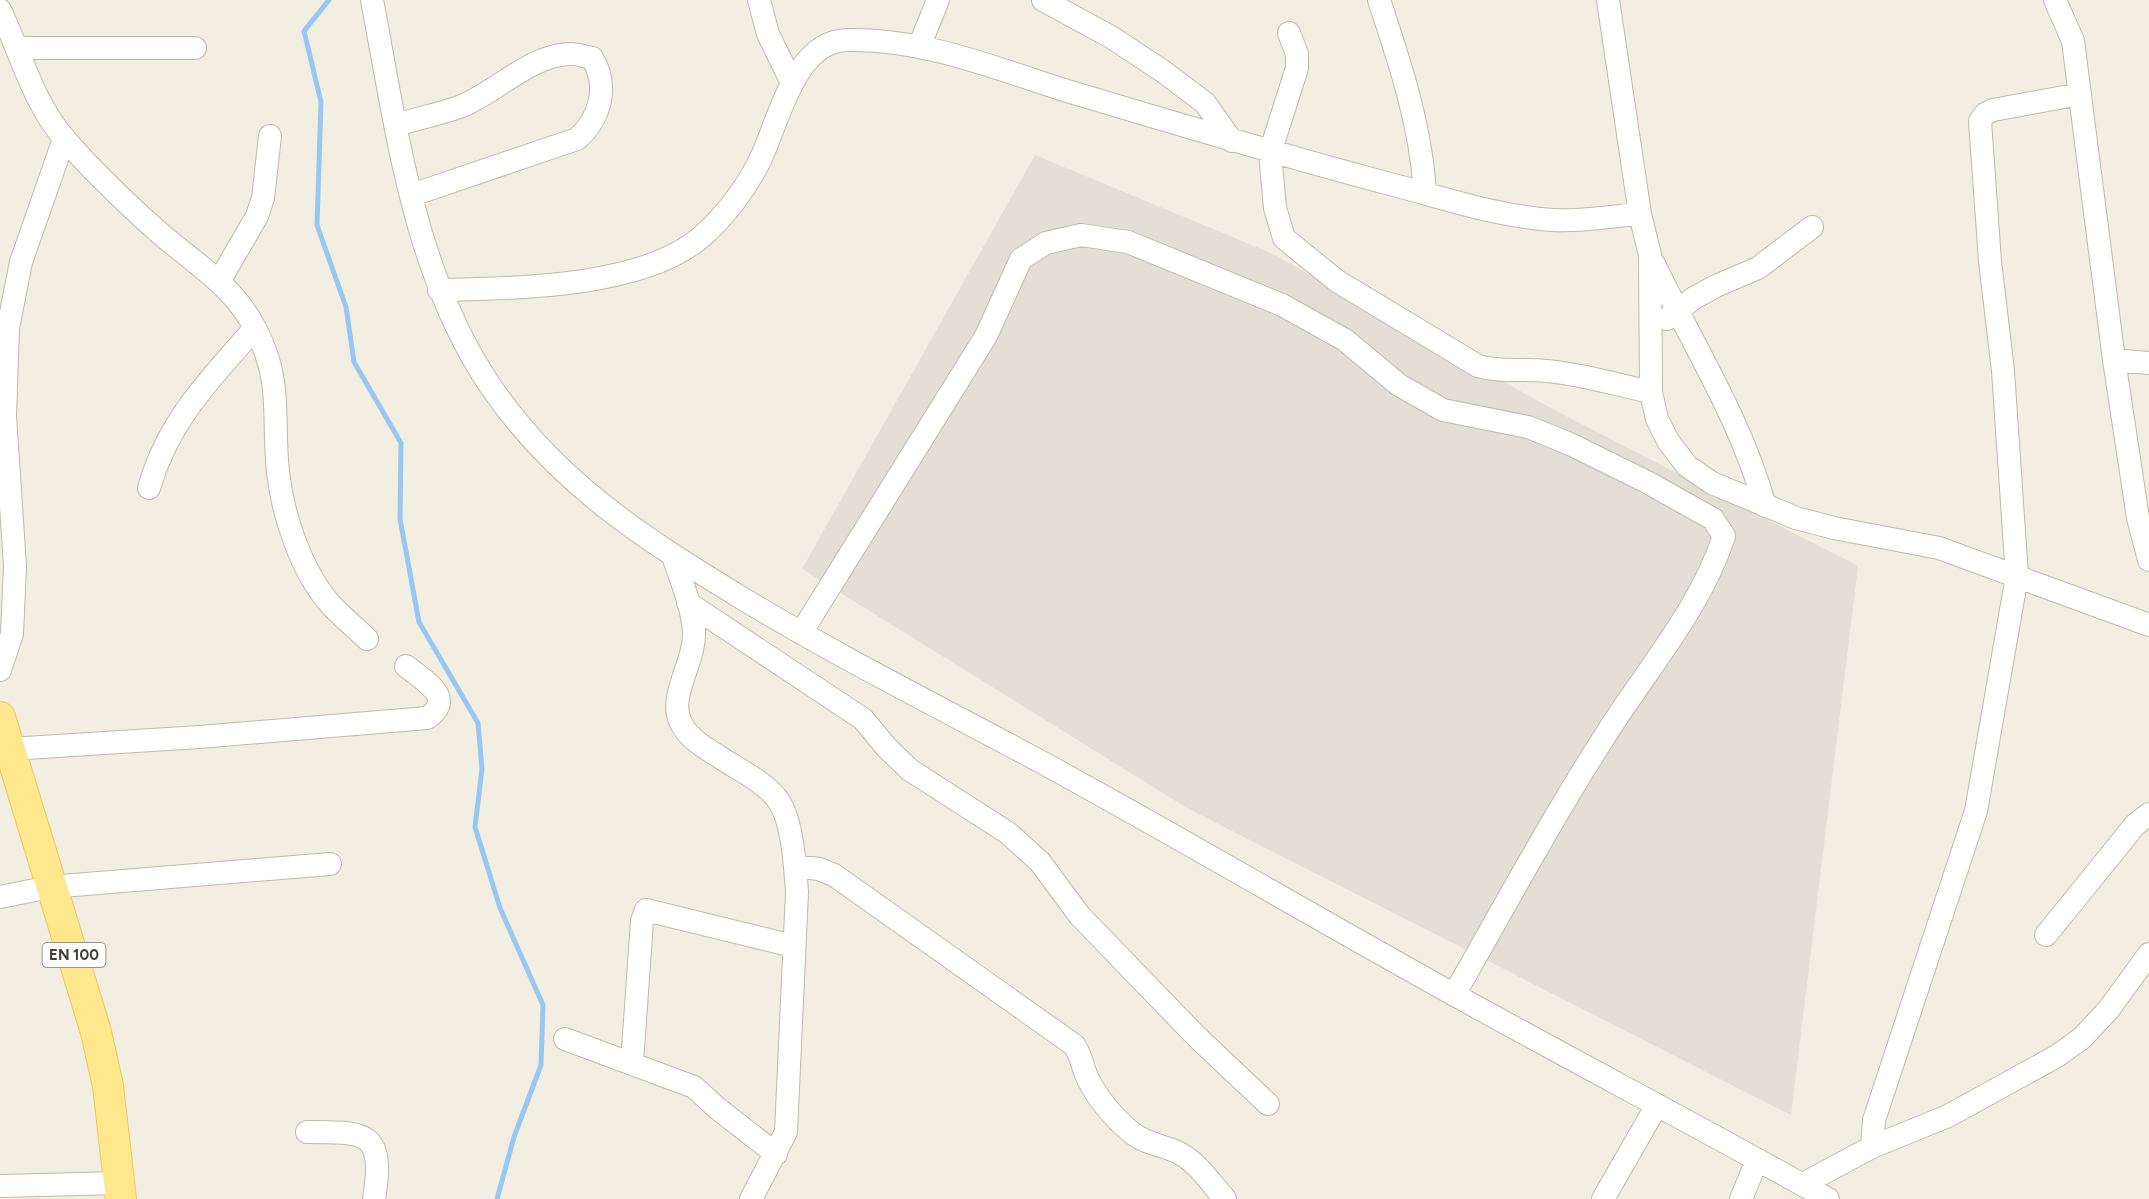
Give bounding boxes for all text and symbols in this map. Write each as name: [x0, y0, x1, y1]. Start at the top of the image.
road number: EN 100: [42, 943, 106, 967]

